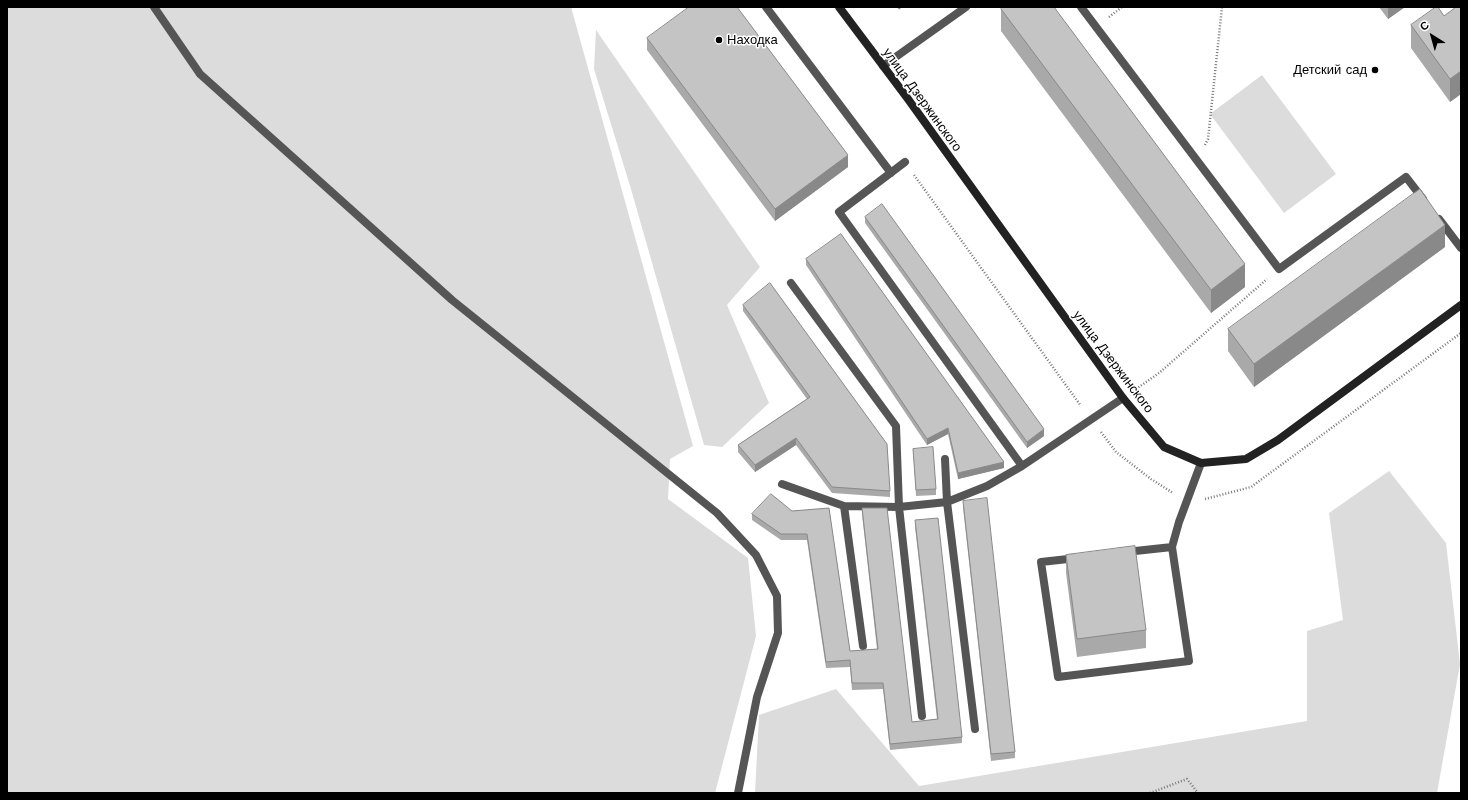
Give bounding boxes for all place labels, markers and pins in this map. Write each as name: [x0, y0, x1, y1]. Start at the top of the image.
place label: Находка: [727, 32, 778, 48]
marker: Находка: [714, 35, 724, 45]
place label: Детский сад: [1293, 62, 1367, 78]
marker: Детский сад: [1370, 65, 1380, 75]

